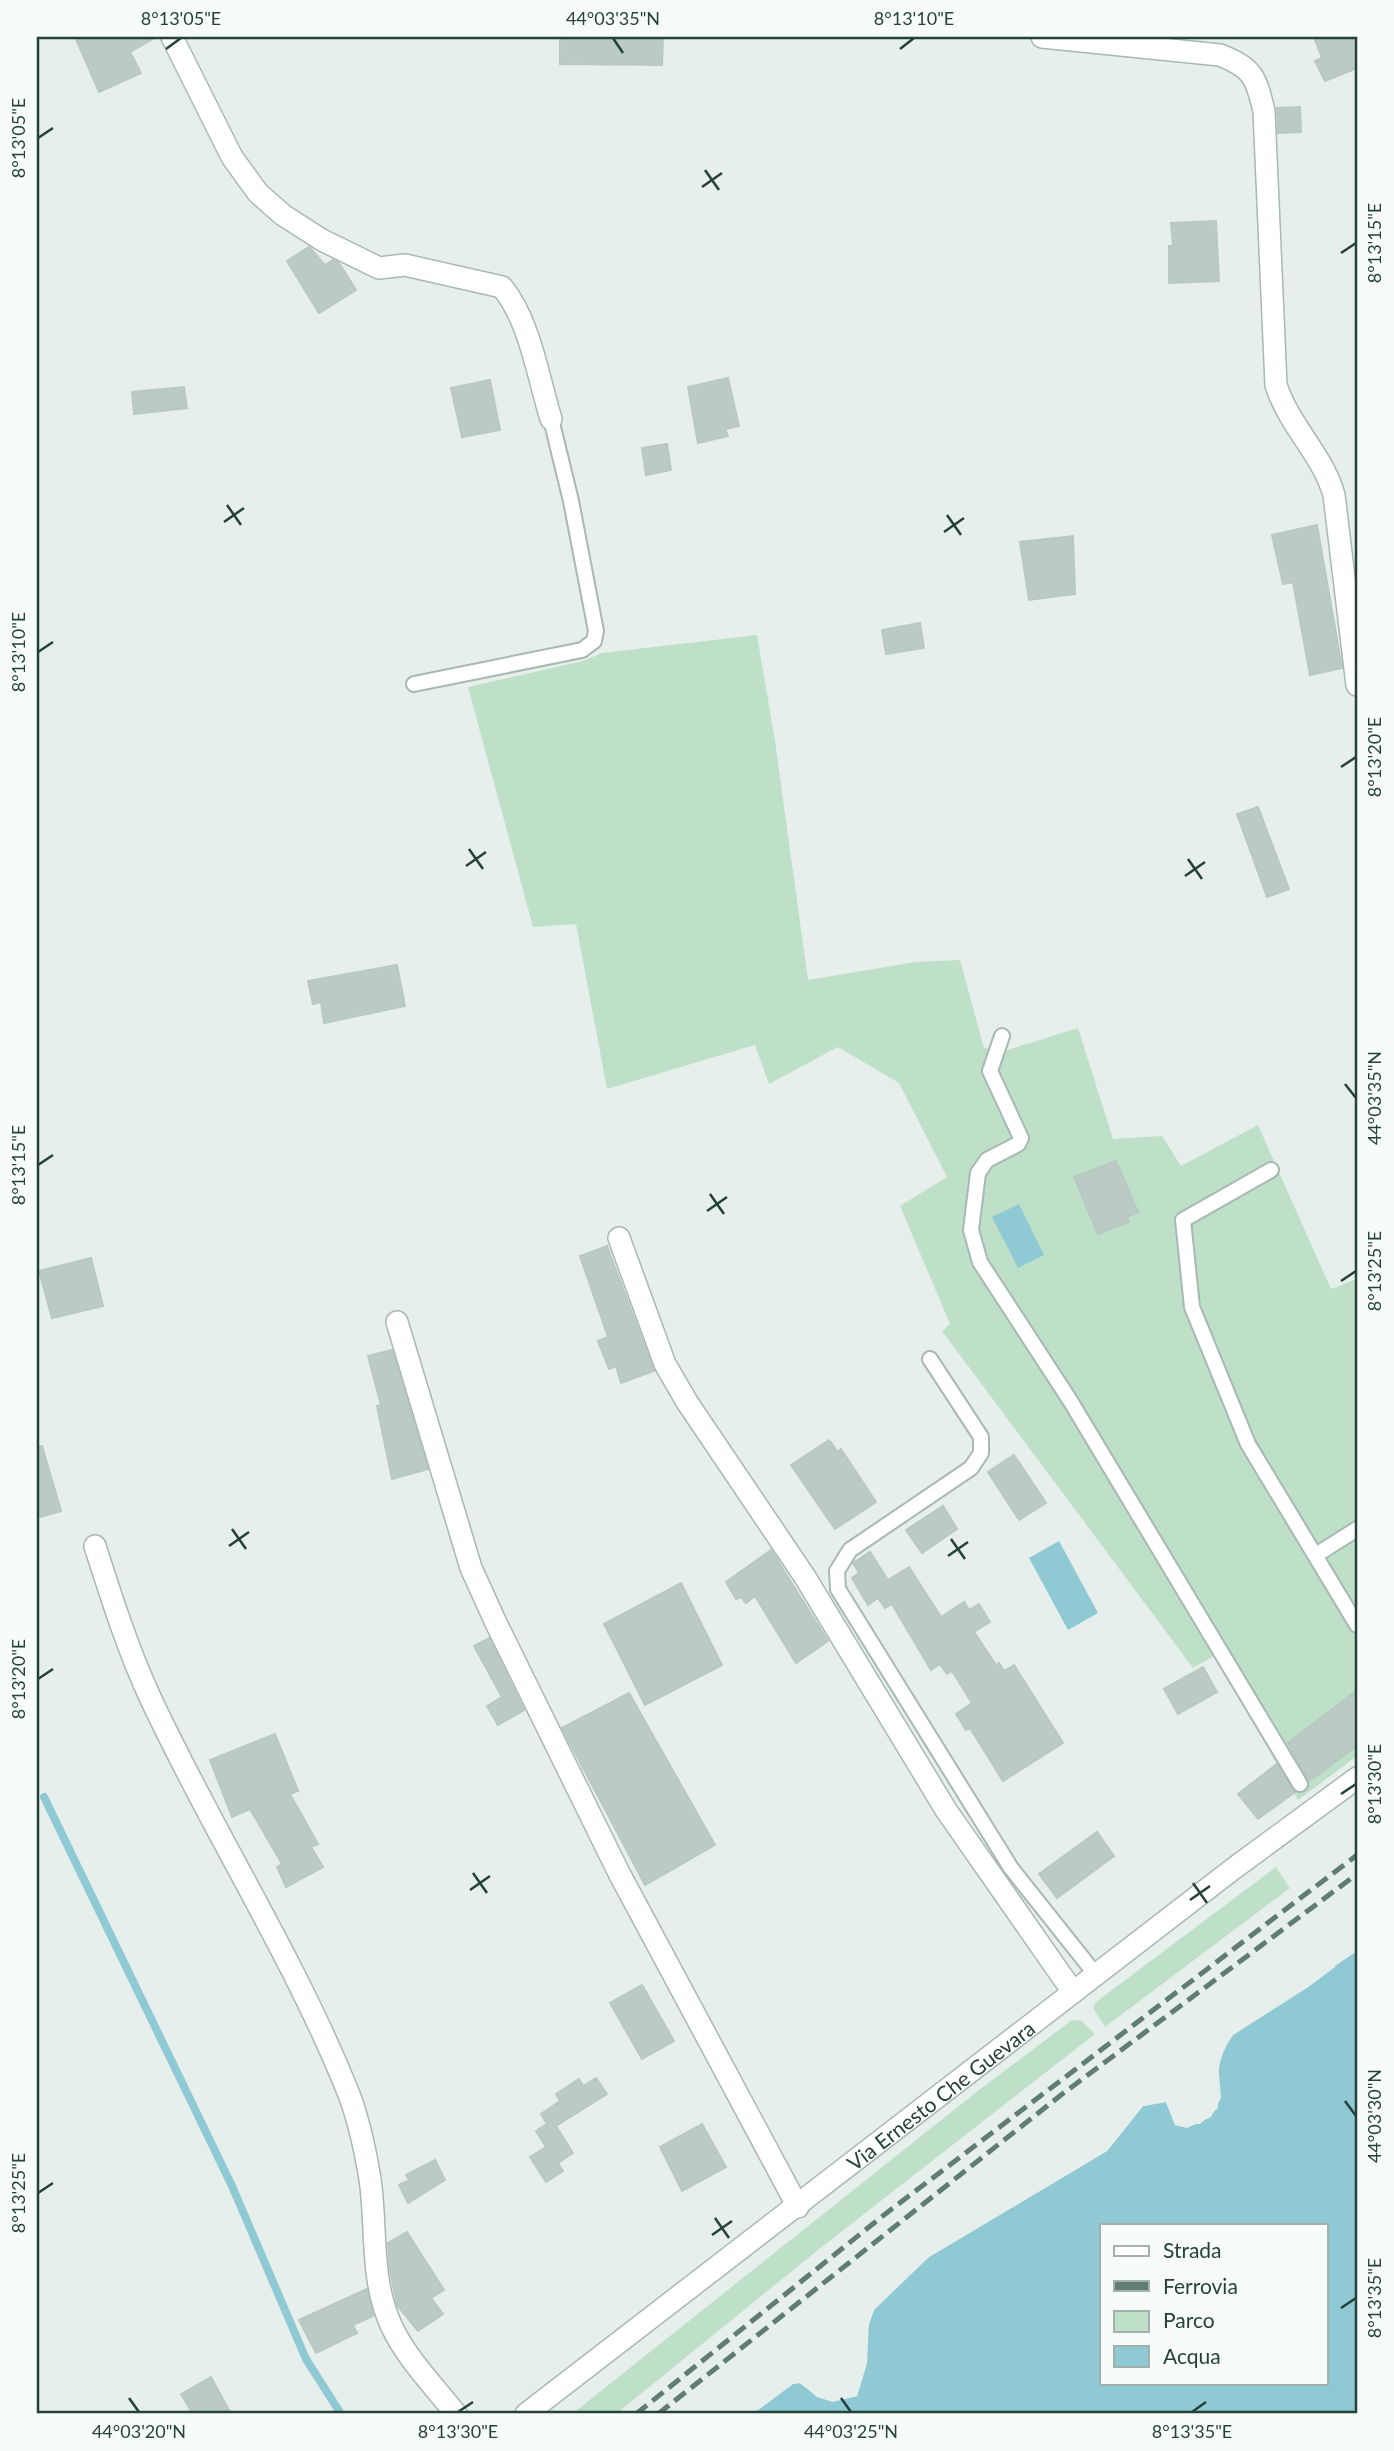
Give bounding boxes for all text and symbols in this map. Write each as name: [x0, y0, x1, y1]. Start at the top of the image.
text: 8°13'05"E: [141, 7, 221, 29]
text: 44°03'35"N: [566, 7, 660, 29]
text: 8°13'10"E: [874, 7, 954, 29]
text: 8°13'05"E: [7, 98, 29, 178]
text: 8°13'15"E: [1363, 203, 1385, 283]
text: 8°13'10"E: [7, 612, 29, 692]
text: 8°13'20"E: [1363, 717, 1385, 797]
text: 44°03'35"N: [1363, 1051, 1385, 1145]
text: 8°13'15"E: [7, 1125, 29, 1205]
text: 8°13'25"E: [1363, 1231, 1385, 1311]
text: 8°13'20"E: [7, 1639, 29, 1719]
text: 8°13'30"E: [1363, 1744, 1385, 1824]
street label: Via Ernesto Che Guevara: [841, 2015, 1039, 2175]
text: 44°03'30"N: [1363, 2069, 1385, 2163]
text: 8°13'25"E: [7, 2153, 29, 2233]
legend: [1100, 2224, 1328, 2384]
text: Strada: [1163, 2237, 1222, 2262]
text: 8°13'35"E: [1363, 2258, 1385, 2338]
text: Ferrovia: [1163, 2273, 1238, 2298]
text: Parco: [1163, 2307, 1215, 2332]
text: Acqua: [1163, 2343, 1221, 2368]
text: 44°03'20"N: [92, 2420, 186, 2442]
text: 8°13'30"E: [418, 2420, 498, 2442]
text: 44°03'25"N: [804, 2420, 898, 2442]
text: 8°13'35"E: [1152, 2420, 1232, 2442]

